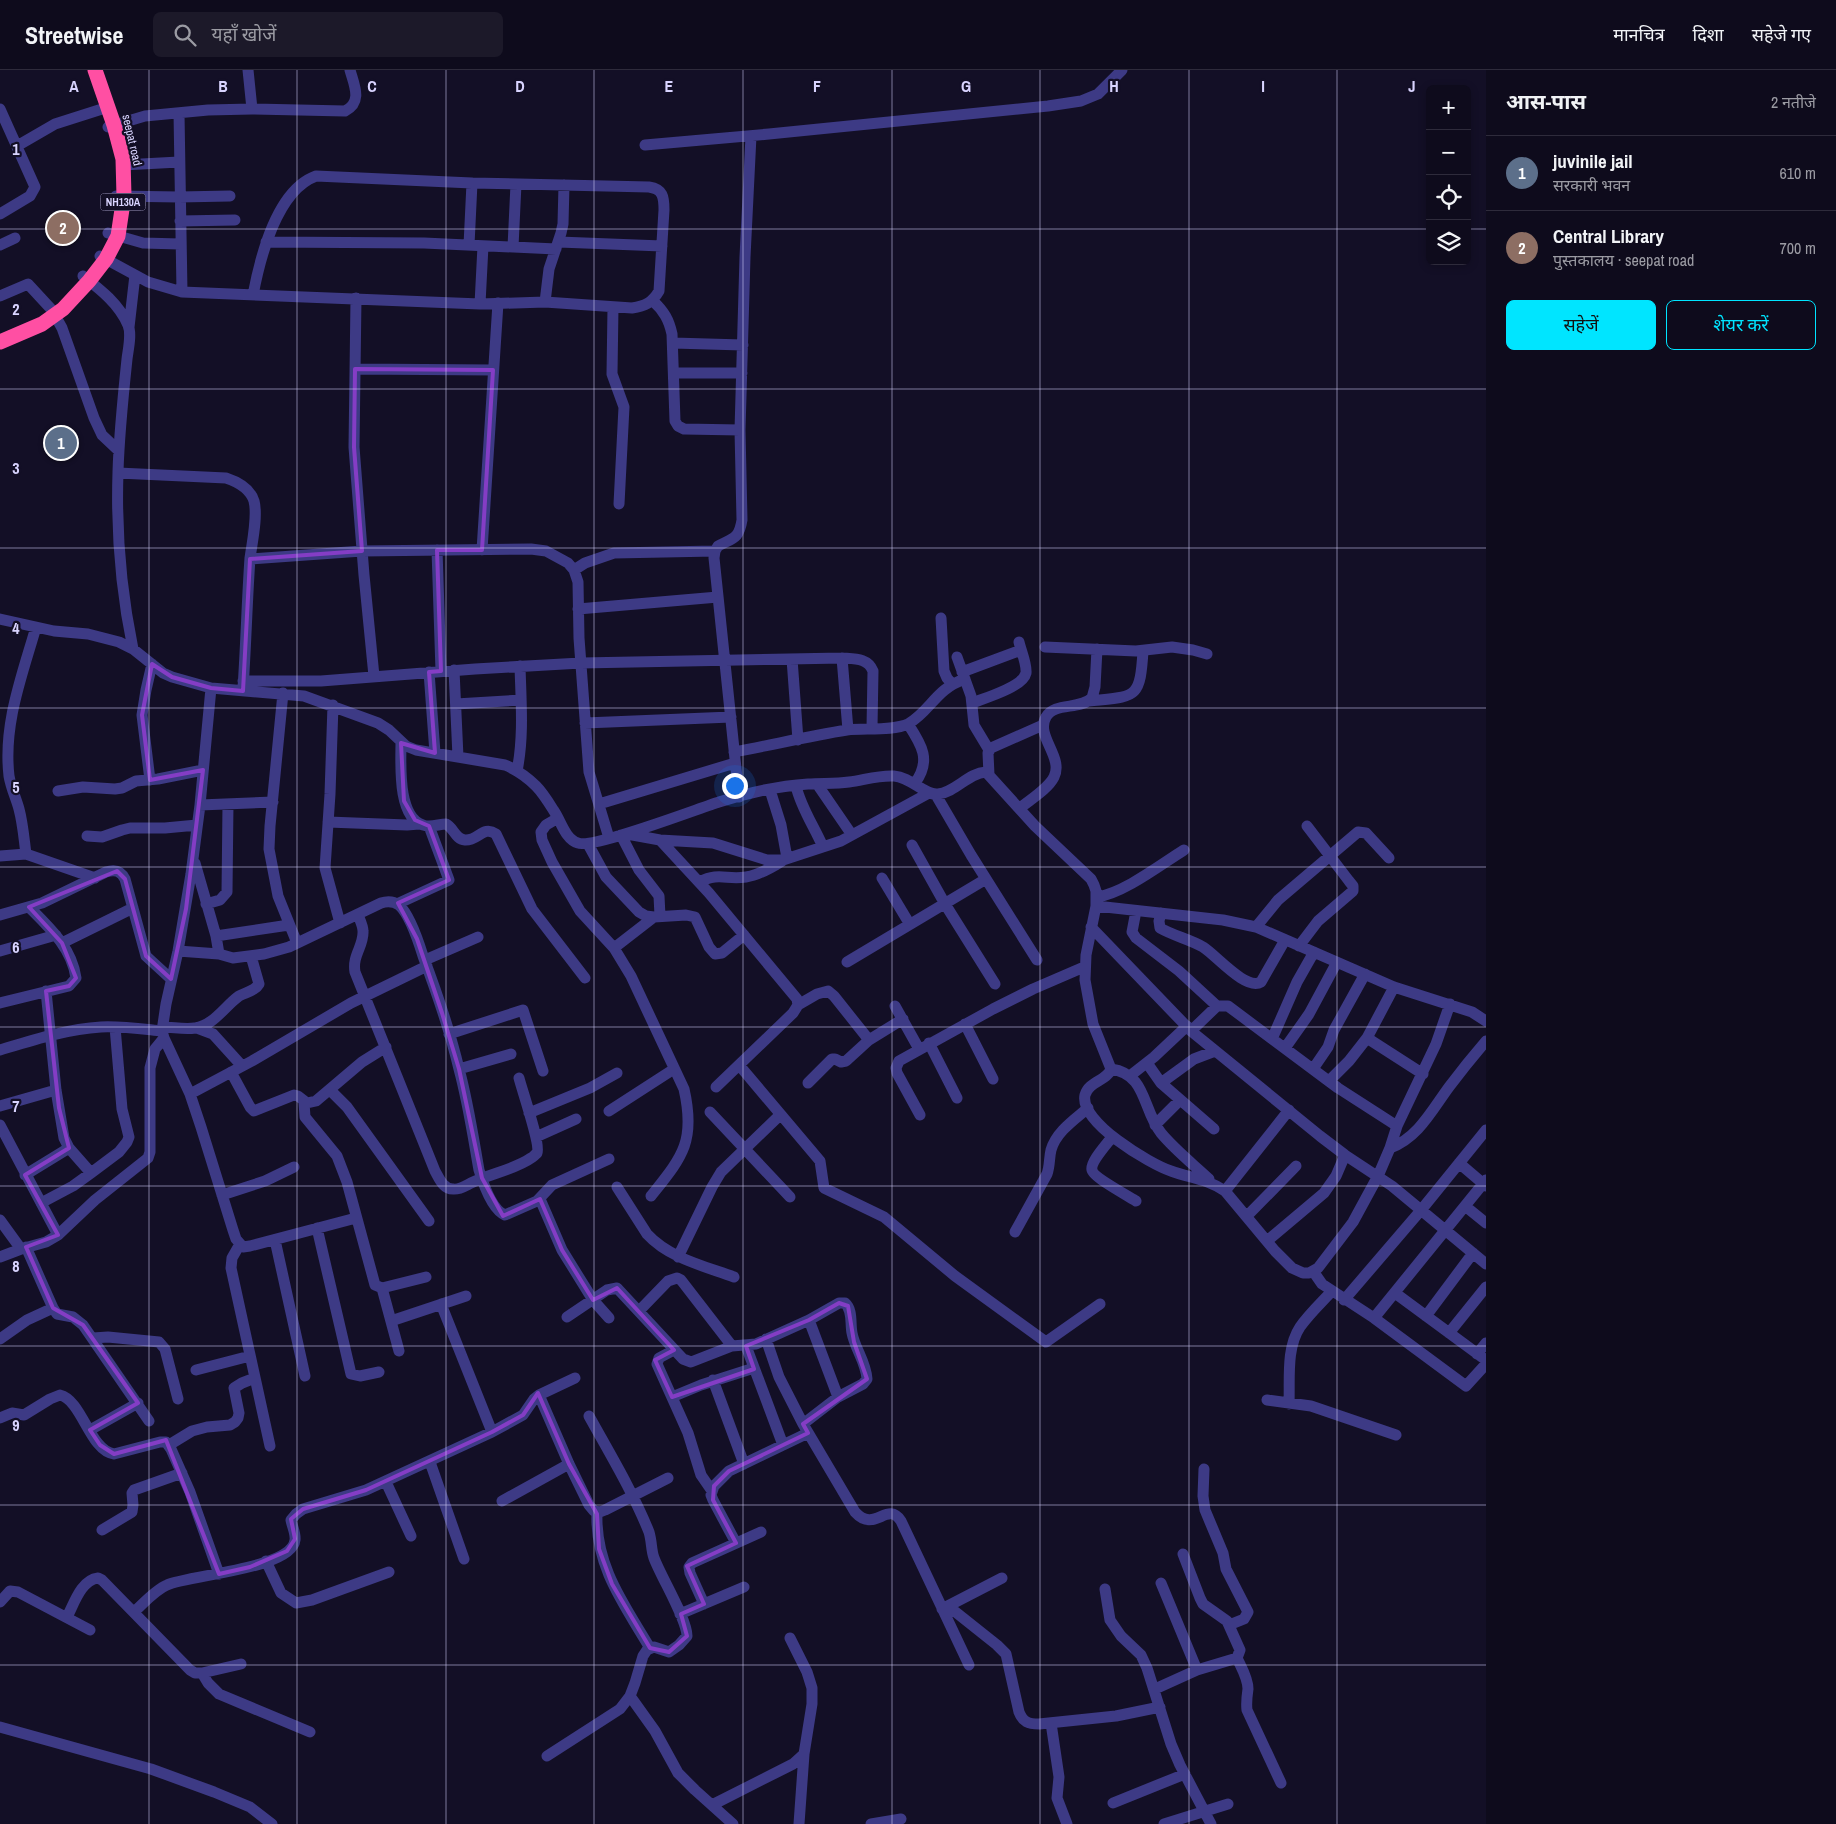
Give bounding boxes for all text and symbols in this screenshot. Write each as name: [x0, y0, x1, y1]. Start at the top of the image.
search box: [153, 12, 503, 57]
text: Streetwise: [25, 19, 123, 51]
icon: search: [171, 21, 199, 49]
text: यहाँ खोजें: [211, 21, 276, 47]
text: मानचित्र: [1613, 22, 1665, 47]
text: दिशा: [1693, 22, 1724, 47]
text: सहेजे गए: [1752, 22, 1811, 47]
text: A: [69, 75, 79, 97]
text: B: [218, 75, 228, 97]
text: C: [367, 75, 377, 97]
text: D: [515, 75, 525, 97]
text: E: [665, 75, 674, 97]
text: F: [813, 75, 821, 97]
text: G: [961, 75, 971, 97]
text: H: [1109, 75, 1119, 97]
text: I: [1261, 75, 1265, 97]
text: J: [1408, 75, 1416, 97]
map controls: [1426, 85, 1471, 265]
button: +: [1426, 85, 1471, 130]
text: आस-पास: [1506, 87, 1586, 116]
text: 2 नतीजे: [1771, 91, 1816, 113]
street label: seepat road: [118, 113, 146, 167]
button: −: [1426, 130, 1471, 175]
text: 1: [12, 138, 20, 160]
text: juvinile jail: [1553, 148, 1633, 174]
text: 1: [1518, 162, 1526, 184]
text: 610 m: [1780, 162, 1816, 184]
text: सरकारी भवन: [1553, 174, 1630, 196]
button: locate: [1426, 175, 1471, 220]
road number: NH130A: [100, 194, 146, 210]
pin: 2: [47, 209, 79, 247]
button: layers: [1426, 220, 1471, 265]
text: Central Library: [1553, 223, 1664, 249]
text: 2: [1518, 237, 1526, 259]
text: 700 m: [1780, 237, 1816, 259]
text: पुस्तकालय · seepat road: [1553, 249, 1694, 271]
text: 2: [12, 298, 20, 320]
button: सहेजें: [1506, 300, 1656, 350]
button: शेयर करें: [1666, 300, 1816, 350]
pin: 1: [45, 424, 77, 462]
text: 3: [12, 457, 20, 479]
text: 4: [12, 617, 20, 639]
your location: [722, 773, 748, 799]
text: 5: [12, 776, 20, 798]
text: 6: [12, 936, 20, 958]
text: 7: [12, 1095, 20, 1117]
text: 8: [12, 1255, 20, 1277]
text: 9: [12, 1414, 20, 1436]

